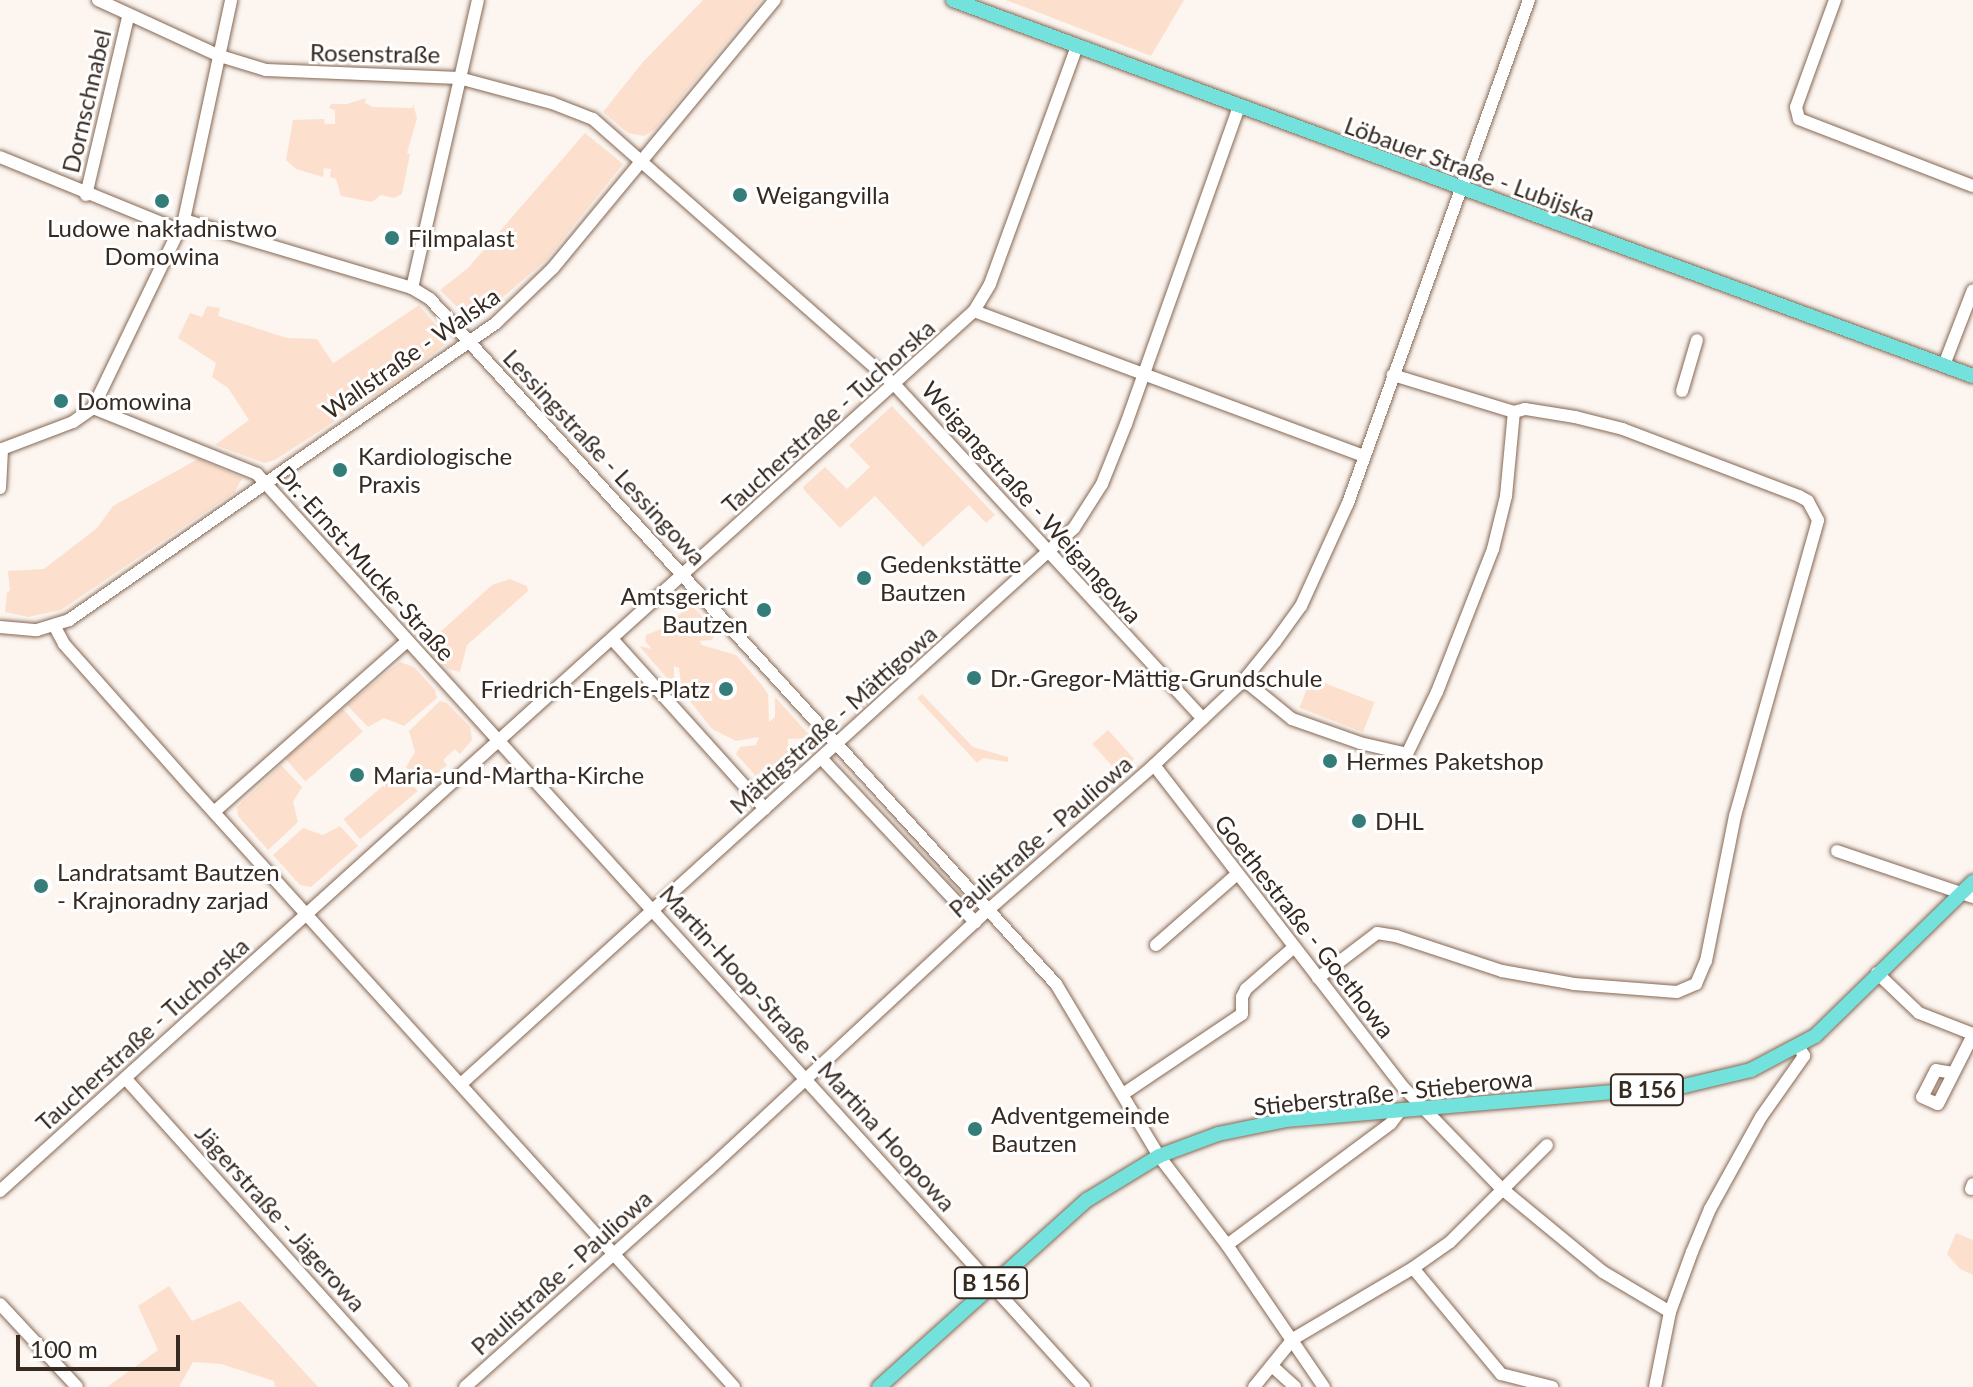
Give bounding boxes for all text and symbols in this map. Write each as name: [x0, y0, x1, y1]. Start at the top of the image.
street label: Dornschnabel: [56, 27, 116, 175]
street label: Rosenstraße: [310, 37, 440, 69]
street label: Löbauer Straße - Lubijska: [1340, 110, 1600, 228]
place label: Weigangvilla: [756, 181, 890, 209]
marker: Weigangvilla: [731, 186, 749, 204]
marker: Ludowe nakładnistwo Domowina: [153, 192, 171, 210]
place label: Ludowe nakładnistwo Domowina: [47, 214, 277, 270]
place label: Filmpalast: [408, 224, 515, 252]
marker: Filmpalast: [383, 229, 401, 247]
street label: Wallstraße - Walska: [317, 281, 505, 425]
street label: Taucherstraße - Tuchorska: [715, 313, 941, 519]
street label: Lessingstraße - Lessingowa: [498, 343, 712, 571]
street label: Weigangstraße - Weigangowa: [916, 375, 1148, 629]
place label: Domowina: [77, 387, 192, 415]
marker: Domowina: [52, 392, 70, 410]
place label: Kardiologische Praxis: [358, 442, 512, 498]
marker: Kardiologische Praxis: [329, 459, 351, 481]
street label: Dr.-Ernst-Mucke-Straße: [271, 460, 461, 666]
place label: Gedenkstätte Bautzen: [880, 550, 1022, 606]
marker: Gedenkstätte Bautzen: [855, 569, 873, 587]
place label: Amtsgericht Bautzen: [621, 582, 748, 638]
marker: Amtsgericht Bautzen: [755, 601, 773, 619]
street label: Mättigstraße - Mättigowa: [724, 619, 942, 819]
place label: Dr.-Gregor-Mättig-Grundschule: [990, 664, 1322, 692]
marker: Dr.-Gregor-Mättig-Grundschule: [965, 669, 983, 687]
place label: Friedrich-Engels-Platz: [481, 675, 710, 703]
marker: Friedrich-Engels-Platz: [717, 680, 735, 698]
place label: Hermes Paketshop: [1346, 747, 1544, 775]
street label: Paulistraße - Pauliowa: [943, 749, 1137, 923]
marker: Hermes Paketshop: [1321, 752, 1339, 770]
place label: Maria-und-Martha-Kirche: [373, 761, 644, 789]
marker: Maria-und-Martha-Kirche: [348, 766, 366, 784]
place label: DHL: [1375, 807, 1424, 835]
street label: Goethestraße - Goethowa: [1209, 809, 1401, 1043]
marker: DHL: [1350, 812, 1368, 830]
place label: Landratsamt Bautzen - Krajnoradny zarjad: [57, 858, 280, 914]
marker: Landratsamt Bautzen - Krajnoradny zarjad: [32, 877, 50, 895]
street label: Martin-Hoop-Straße - Martina Hoopowa: [654, 879, 962, 1217]
street label: Taucherstraße - Tuchorska: [29, 931, 255, 1137]
street label: Stieberstraße - Stieberowa: [1252, 1063, 1534, 1121]
road number: B 156: [1609, 1072, 1685, 1108]
place label: Adventgemeinde Bautzen: [991, 1101, 1170, 1157]
street label: Jägerstraße - Jägerowa: [190, 1119, 372, 1317]
marker: Adventgemeinde Bautzen: [966, 1120, 984, 1138]
street label: Paulistraße - Pauliowa: [465, 1183, 657, 1361]
road number: B 156: [953, 1265, 1029, 1301]
scale bar: [20, 1319, 184, 1369]
text: 100 m: [30, 1334, 98, 1363]

